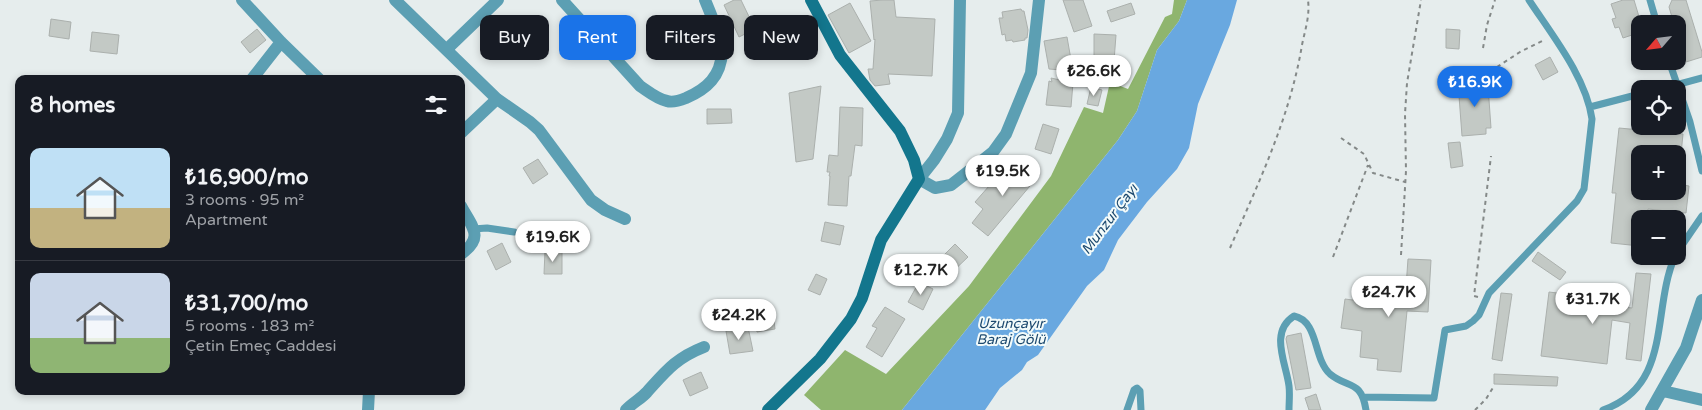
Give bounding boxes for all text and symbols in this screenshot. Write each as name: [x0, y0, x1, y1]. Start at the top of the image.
chip: Buy: [480, 15, 549, 60]
chip: Rent: [559, 15, 636, 60]
chip: Filters: [646, 15, 734, 60]
chip: New: [744, 15, 818, 60]
north arrow: [1631, 15, 1686, 70]
map controls: [1631, 15, 1686, 265]
pin: ₺26.6K: [1053, 54, 1135, 97]
text: ₺26.6K: [1067, 61, 1121, 81]
pin: ₺16.9K: [1434, 66, 1516, 108]
text: ₺16.9K: [1448, 72, 1502, 92]
button: locate: [1631, 80, 1686, 135]
icon: filters: [422, 91, 450, 119]
text: 8 homes: [30, 93, 115, 118]
button: +: [1631, 145, 1686, 200]
pin: ₺19.5K: [962, 154, 1044, 197]
text: ₺19.5K: [976, 161, 1030, 181]
text: ₺16,900/mo: [185, 165, 309, 190]
icon: home: [70, 168, 130, 228]
water label: Munzur Çayı: [1078, 180, 1142, 258]
text: 3 rooms · 95 m²: [185, 190, 304, 210]
text: Apartment: [185, 210, 268, 230]
button: −: [1631, 210, 1686, 265]
pin: ₺19.6K: [512, 220, 594, 263]
text: ₺19.6K: [526, 227, 580, 247]
pin: ₺12.7K: [880, 254, 962, 296]
text: ₺12.7K: [894, 260, 948, 280]
pin: ₺24.7K: [1348, 276, 1430, 318]
text: ₺24.7K: [1362, 282, 1416, 302]
pin: ₺31.7K: [1552, 282, 1634, 325]
text: ₺31.7K: [1566, 289, 1620, 309]
text: ₺31,700/mo: [185, 291, 308, 316]
icon: home: [70, 293, 130, 353]
pin: ₺24.2K: [698, 298, 780, 341]
text: ₺24.2K: [712, 305, 766, 325]
water label: Uzunçayır Baraj Gölü: [976, 315, 1047, 348]
text: 5 rooms · 183 m²: [185, 316, 314, 336]
text: Çetin Emeç Caddesi: [185, 336, 336, 356]

